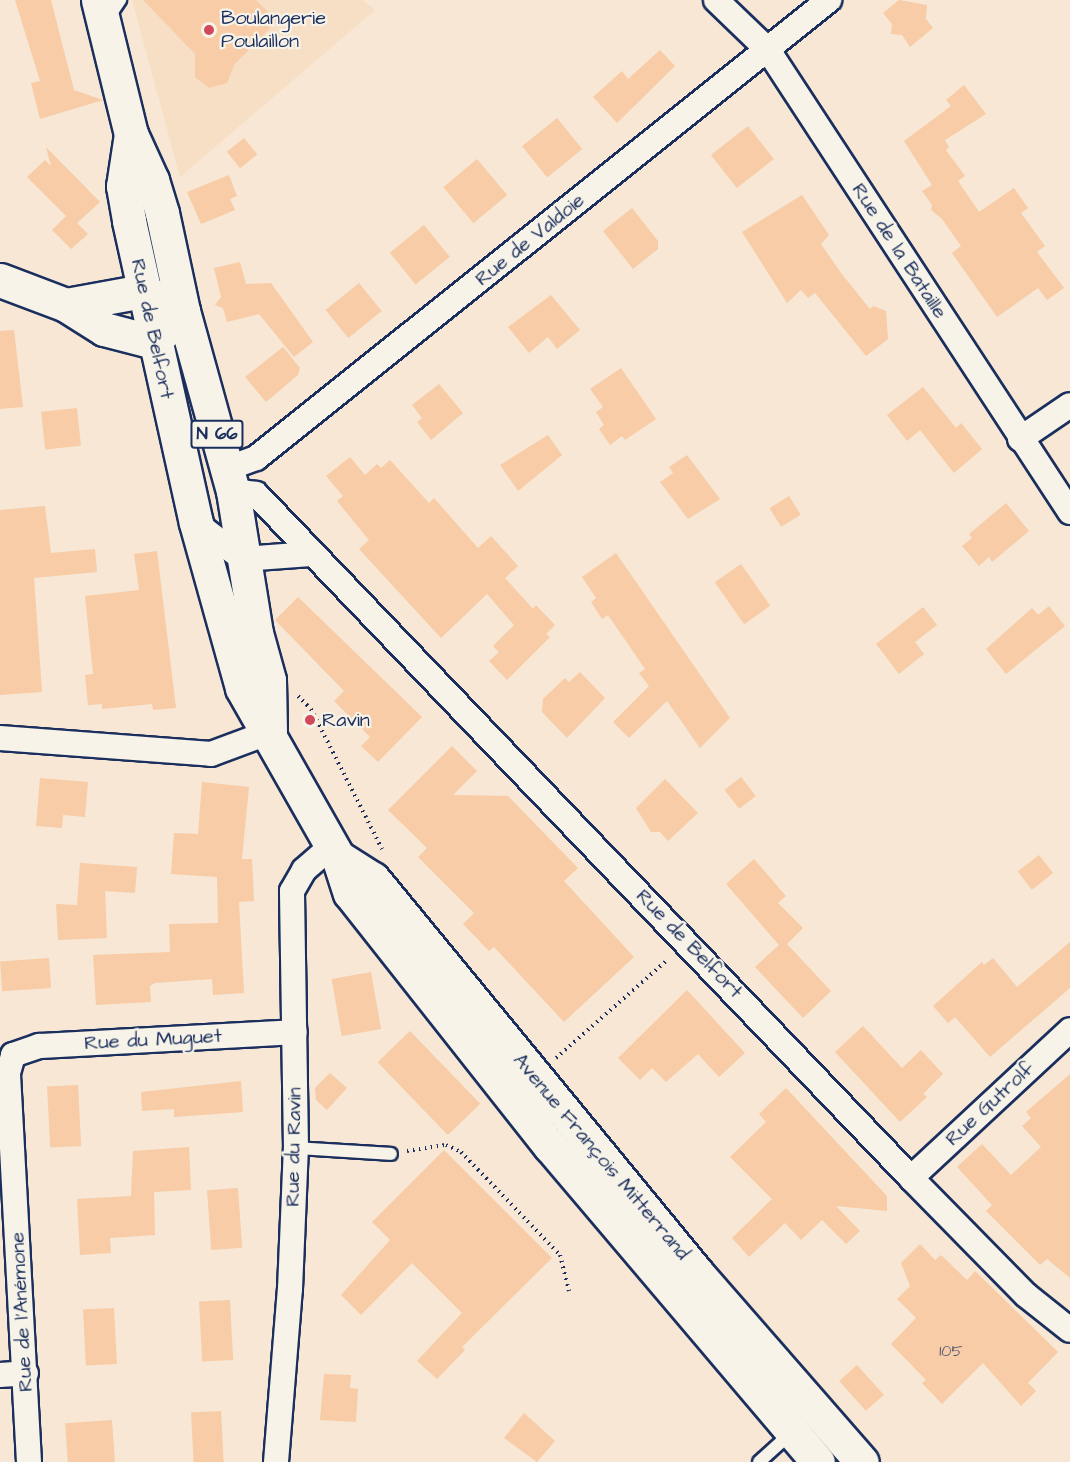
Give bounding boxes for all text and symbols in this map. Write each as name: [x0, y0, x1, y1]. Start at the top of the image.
place label: Boulangerie Poulaillon: [221, 6, 326, 53]
marker: Boulangerie Poulaillon: [202, 23, 216, 37]
street label: Rue de la Bataille: [846, 179, 952, 323]
street label: Rue de Valdoie: [471, 189, 589, 291]
street label: Rue de Belfort: [125, 257, 179, 401]
road number: N 66: [190, 419, 244, 449]
place label: Ravin: [322, 708, 370, 732]
marker: Ravin: [303, 713, 317, 727]
street label: Rue de Belfort: [631, 884, 747, 1004]
street label: Rue du Muguet: [84, 1024, 222, 1056]
street label: Avenue François Mitterrand: [508, 1049, 694, 1265]
street label: Rue Gutrolf: [941, 1057, 1039, 1151]
street label: Rue du Ravin: [281, 1087, 307, 1207]
street label: Rue de l'Anémone: [6, 1231, 38, 1393]
house number: 105: [939, 1341, 963, 1361]

